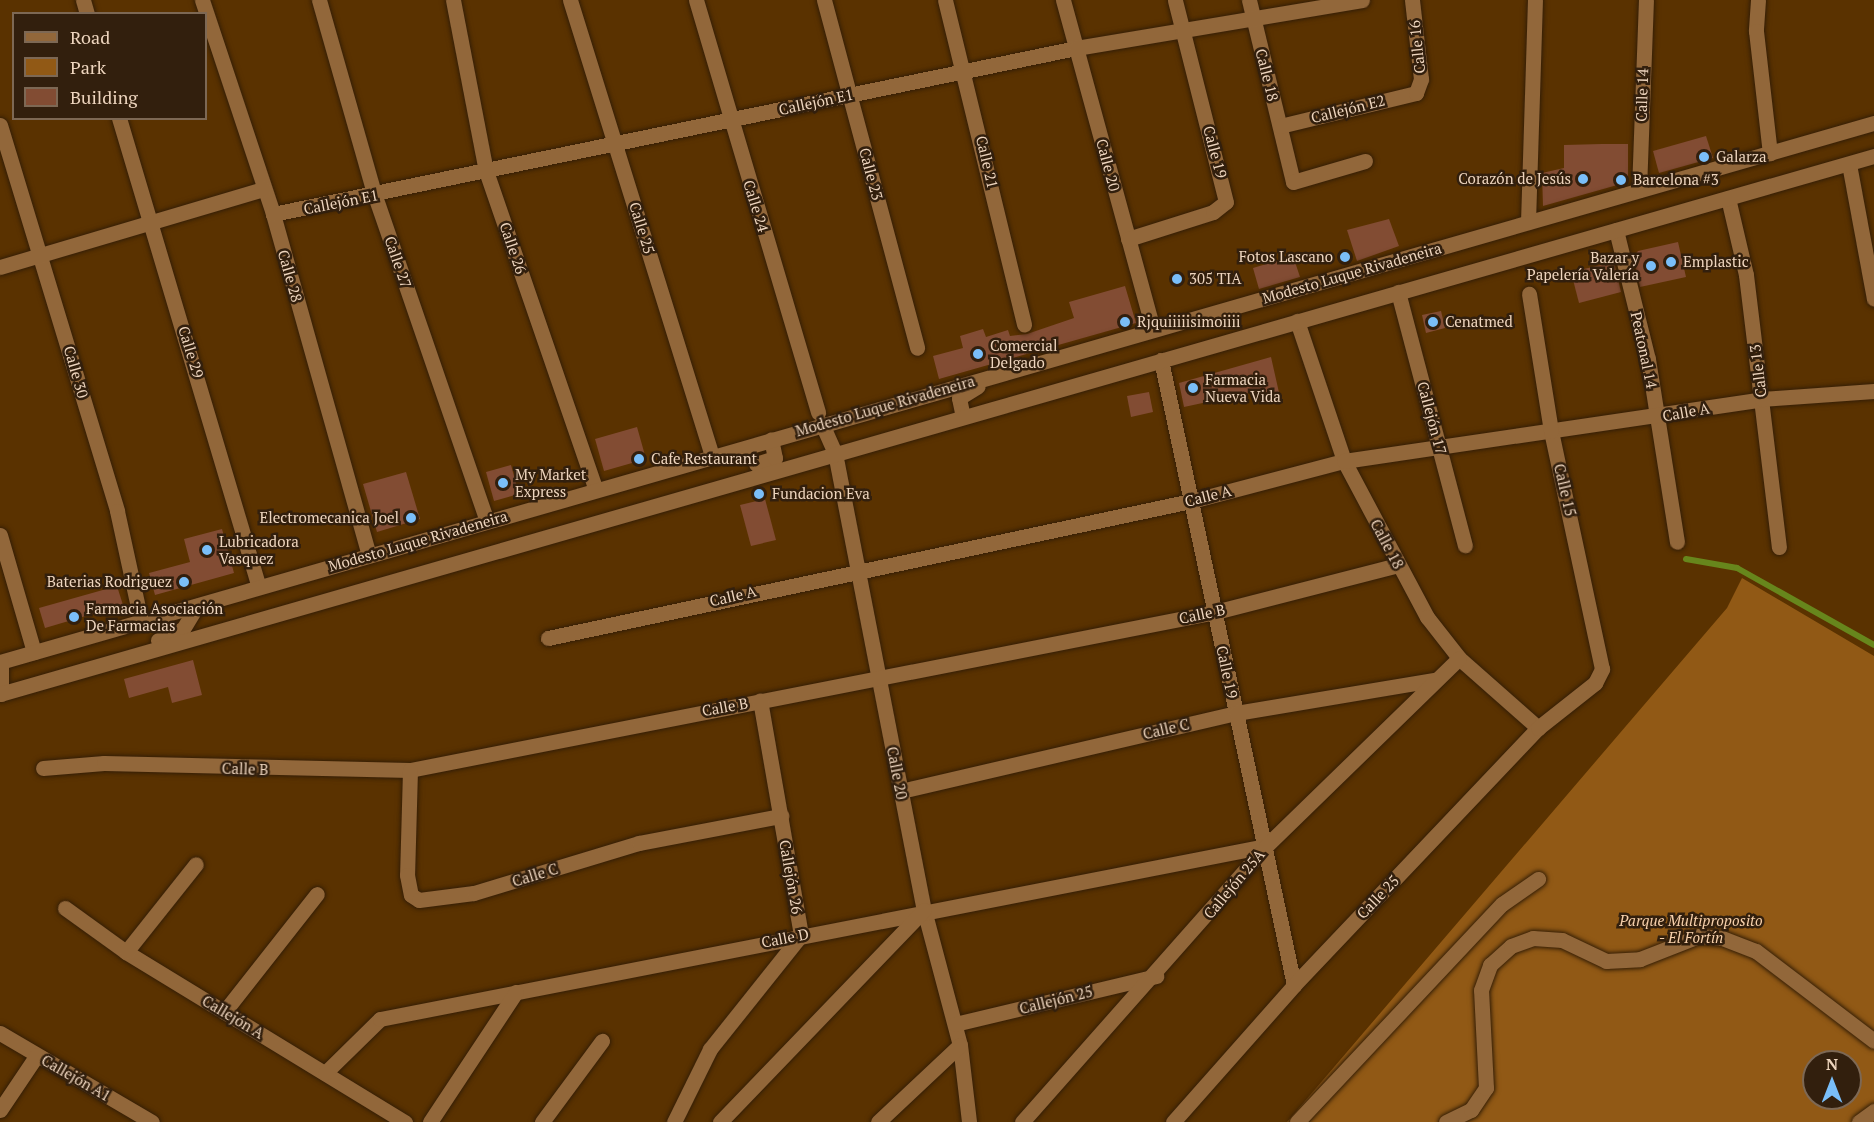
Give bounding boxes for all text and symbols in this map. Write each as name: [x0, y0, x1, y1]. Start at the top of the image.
legend: [12, 12, 207, 120]
street label: Calle 16: [1405, 19, 1429, 75]
text: Road: [70, 25, 110, 49]
street label: Calle 18: [1252, 47, 1282, 103]
text: Park: [70, 55, 106, 79]
street label: Calle 14: [1632, 68, 1652, 122]
text: Building: [70, 85, 138, 109]
street label: Callejón E1: [777, 85, 855, 119]
street label: Callejón E2: [1309, 91, 1387, 127]
street label: Calle 19: [1199, 124, 1231, 180]
street label: Calle 21: [972, 134, 1002, 190]
street label: Calle 20: [1092, 137, 1124, 193]
street label: Calle 23: [855, 146, 887, 202]
place label: Galarza: [1716, 148, 1767, 166]
marker: Galarza: [1697, 150, 1711, 164]
place label: Corazón de Jesús: [1458, 170, 1571, 188]
place label: Barcelona #3: [1633, 171, 1719, 189]
marker: Corazón de Jesús: [1576, 172, 1590, 186]
marker: Barcelona #3: [1614, 173, 1628, 187]
street label: Calle 24: [740, 178, 772, 234]
street label: Callejón E1: [302, 186, 380, 218]
street label: Calle 25: [626, 200, 658, 256]
street label: Calle 26: [496, 220, 530, 276]
street label: Calle 27: [381, 234, 415, 290]
street label: Modesto Luque Rivadeneira: [1260, 239, 1444, 307]
street label: Calle 28: [274, 248, 306, 304]
place label: Fotos Lascano: [1239, 248, 1333, 266]
place label: Bazar y Papelería Valería: [1526, 248, 1639, 283]
marker: Fotos Lascano: [1338, 250, 1352, 264]
place label: Emplastic: [1683, 253, 1749, 271]
marker: Emplastic: [1664, 255, 1678, 269]
marker: Bazar y Papelería Valería: [1644, 259, 1658, 273]
place label: 305 TIA: [1189, 270, 1241, 288]
marker: 305 TIA: [1170, 272, 1184, 286]
street label: Peatonal 14: [1627, 310, 1661, 390]
place label: Rjquiiiiisimoiiii: [1137, 313, 1241, 331]
place label: Cenatmed: [1445, 313, 1513, 331]
marker: Rjquiiiiisimoiiii: [1118, 315, 1132, 329]
marker: Cenatmed: [1426, 315, 1440, 329]
street label: Calle 29: [175, 324, 207, 380]
place label: Comercial Delgado: [990, 336, 1057, 371]
street label: Calle 13: [1746, 343, 1770, 399]
street label: Calle 30: [60, 344, 92, 400]
marker: Comercial Delgado: [971, 347, 985, 361]
place label: Farmacia Nueva Vida: [1205, 370, 1281, 405]
street label: Modesto Luque Rivadeneira: [793, 372, 977, 440]
street label: Callejón 17: [1414, 379, 1450, 457]
marker: Farmacia Nueva Vida: [1186, 381, 1200, 395]
street label: Calle A: [1661, 399, 1711, 425]
place label: Cafe Restaurant: [651, 450, 757, 468]
marker: Cafe Restaurant: [632, 452, 646, 466]
street label: Calle 15: [1550, 462, 1580, 518]
place label: My Market Express: [515, 465, 586, 500]
marker: My Market Express: [496, 476, 510, 490]
street label: Calle A: [1183, 481, 1233, 511]
marker: Fundacion Eva: [750, 485, 768, 503]
place label: Fundacion Eva: [772, 485, 870, 503]
street label: Modesto Luque Rivadeneira: [326, 507, 510, 575]
place label: Electromecanica Joel: [259, 509, 399, 527]
marker: Electromecanica Joel: [404, 511, 418, 525]
street label: Calle 18: [1367, 516, 1407, 572]
place label: Lubricadora Vasquez: [219, 532, 299, 567]
marker: Lubricadora Vasquez: [200, 543, 214, 557]
place label: Baterias Rodriguez: [47, 573, 172, 591]
marker: Baterias Rodriguez: [177, 575, 191, 589]
street label: Calle A: [708, 582, 758, 610]
place label: Farmacia Asociación De Farmacias: [86, 599, 224, 634]
street label: Calle B: [1177, 600, 1227, 628]
marker: Farmacia Asociación De Farmacias: [67, 610, 81, 624]
street label: Calle 19: [1213, 644, 1241, 700]
street label: Calle B: [700, 694, 750, 720]
street label: Calle C: [1141, 715, 1191, 743]
street label: Calle 20: [883, 745, 911, 801]
street label: Calle B: [221, 759, 269, 779]
street label: Callejón 26: [776, 839, 806, 915]
street label: Callejón 25A: [1200, 846, 1268, 922]
street label: Calle C: [510, 860, 560, 890]
street label: Calle 25: [1353, 872, 1403, 922]
park label: Parque Multiproposito - El Fortín: [1619, 911, 1763, 946]
street label: Calle D: [760, 925, 810, 951]
street label: Callejón 25: [1017, 982, 1095, 1018]
street label: Callejón A: [199, 991, 267, 1043]
north arrow: [1802, 1050, 1862, 1110]
street label: Callejón A1: [38, 1051, 114, 1105]
text: N: [1826, 1053, 1838, 1075]

